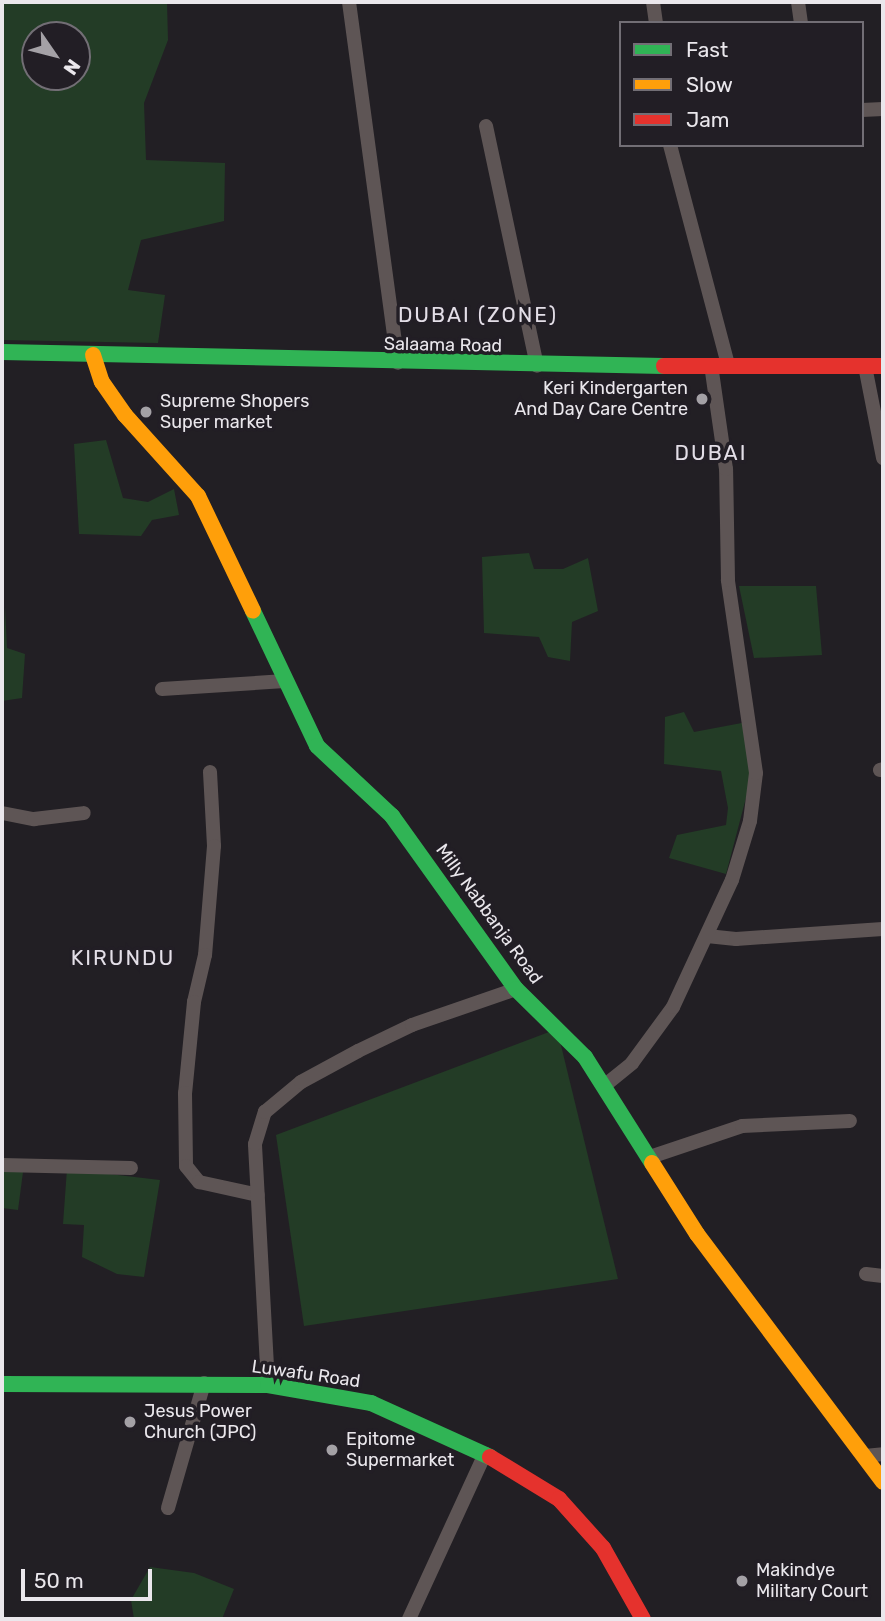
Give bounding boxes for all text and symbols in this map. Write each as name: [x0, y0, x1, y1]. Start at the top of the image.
north arrow: [21, 21, 91, 91]
legend: [619, 21, 864, 147]
text: Fast: [686, 37, 728, 62]
text: N: [59, 55, 85, 79]
text: Slow: [686, 72, 733, 97]
text: Jam: [686, 107, 730, 132]
district label: DUBAI (ZONE): [399, 302, 557, 328]
street label: Salaama Road: [384, 333, 502, 357]
place label: Keri Kindergarten And Day Care Centre: [514, 378, 688, 420]
place label: Supreme Shopers Super market: [160, 391, 309, 434]
marker: Keri Kindergarten And Day Care Centre: [694, 391, 710, 407]
marker: Supreme Shopers Super market: [138, 404, 154, 420]
district label: DUBAI: [675, 440, 747, 466]
street label: Milly Nabbanja Road: [431, 840, 547, 988]
district label: KIRUNDU: [72, 945, 174, 971]
street label: Luwafu Road: [250, 1356, 362, 1392]
place label: Jesus Power Church (JPC): [144, 1401, 256, 1444]
marker: Jesus Power Church (JPC): [122, 1414, 138, 1430]
place label: Epitome Supermarket: [346, 1429, 454, 1472]
marker: Epitome Supermarket: [324, 1442, 340, 1458]
scale bar: [24, 1554, 156, 1598]
place label: Makindye Military Court: [756, 1560, 869, 1602]
text: 50 m: [34, 1568, 84, 1593]
marker: Makindye Military Court: [734, 1573, 750, 1589]

